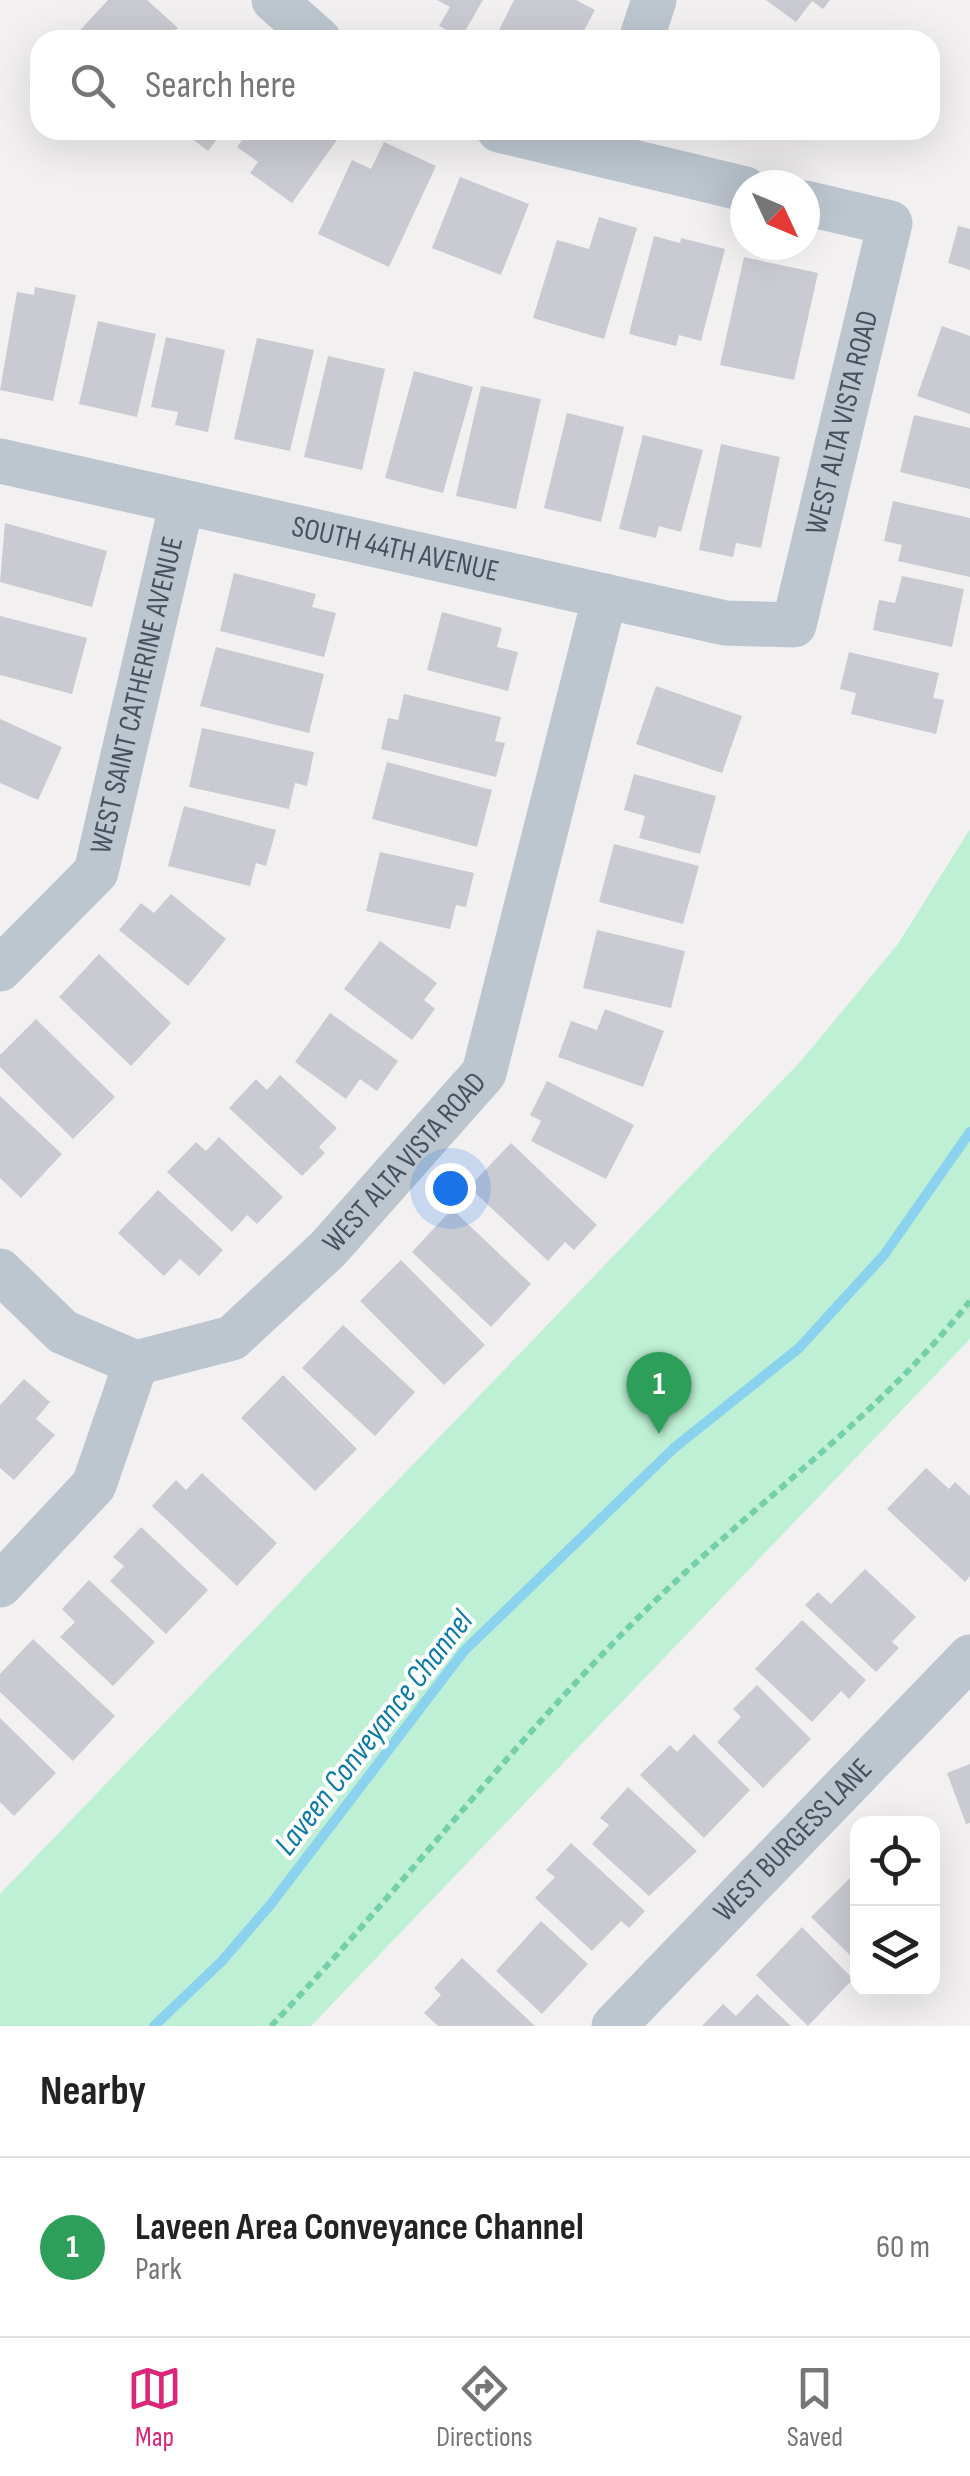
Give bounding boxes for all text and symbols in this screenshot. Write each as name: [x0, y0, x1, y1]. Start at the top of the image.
search box: [30, 30, 940, 140]
icon: search: [65, 58, 120, 113]
text: Search here: [145, 63, 296, 108]
north arrow: [730, 170, 820, 260]
street label: WEST ALTA VISTA ROAD: [798, 307, 886, 538]
street label: SOUTH 44TH AVENUE: [288, 509, 502, 590]
street label: WEST SAINT CATHERINE AVENUE: [83, 533, 191, 857]
street label: WEST ALTA VISTA ROAD: [315, 1065, 494, 1260]
your location: [425, 1163, 476, 1214]
pin: 1: [626, 1352, 692, 1434]
water label: Laveen Conveyance Channel: [266, 1602, 482, 1863]
street label: WEST BURGESS LANE: [706, 1751, 880, 1929]
map controls: [850, 1816, 940, 1996]
button: locate: [850, 1816, 940, 1906]
button: layers: [850, 1906, 940, 1996]
text: Nearby: [40, 2066, 146, 2117]
text: Laveen Area Conveyance Channel: [135, 2205, 584, 2250]
text: 1: [66, 2228, 79, 2267]
text: 60 m: [876, 2228, 930, 2267]
text: Park: [135, 2250, 182, 2289]
tab: Map: [127, 2361, 182, 2454]
tab: Directions: [436, 2361, 533, 2454]
tab: Saved: [787, 2361, 843, 2454]

